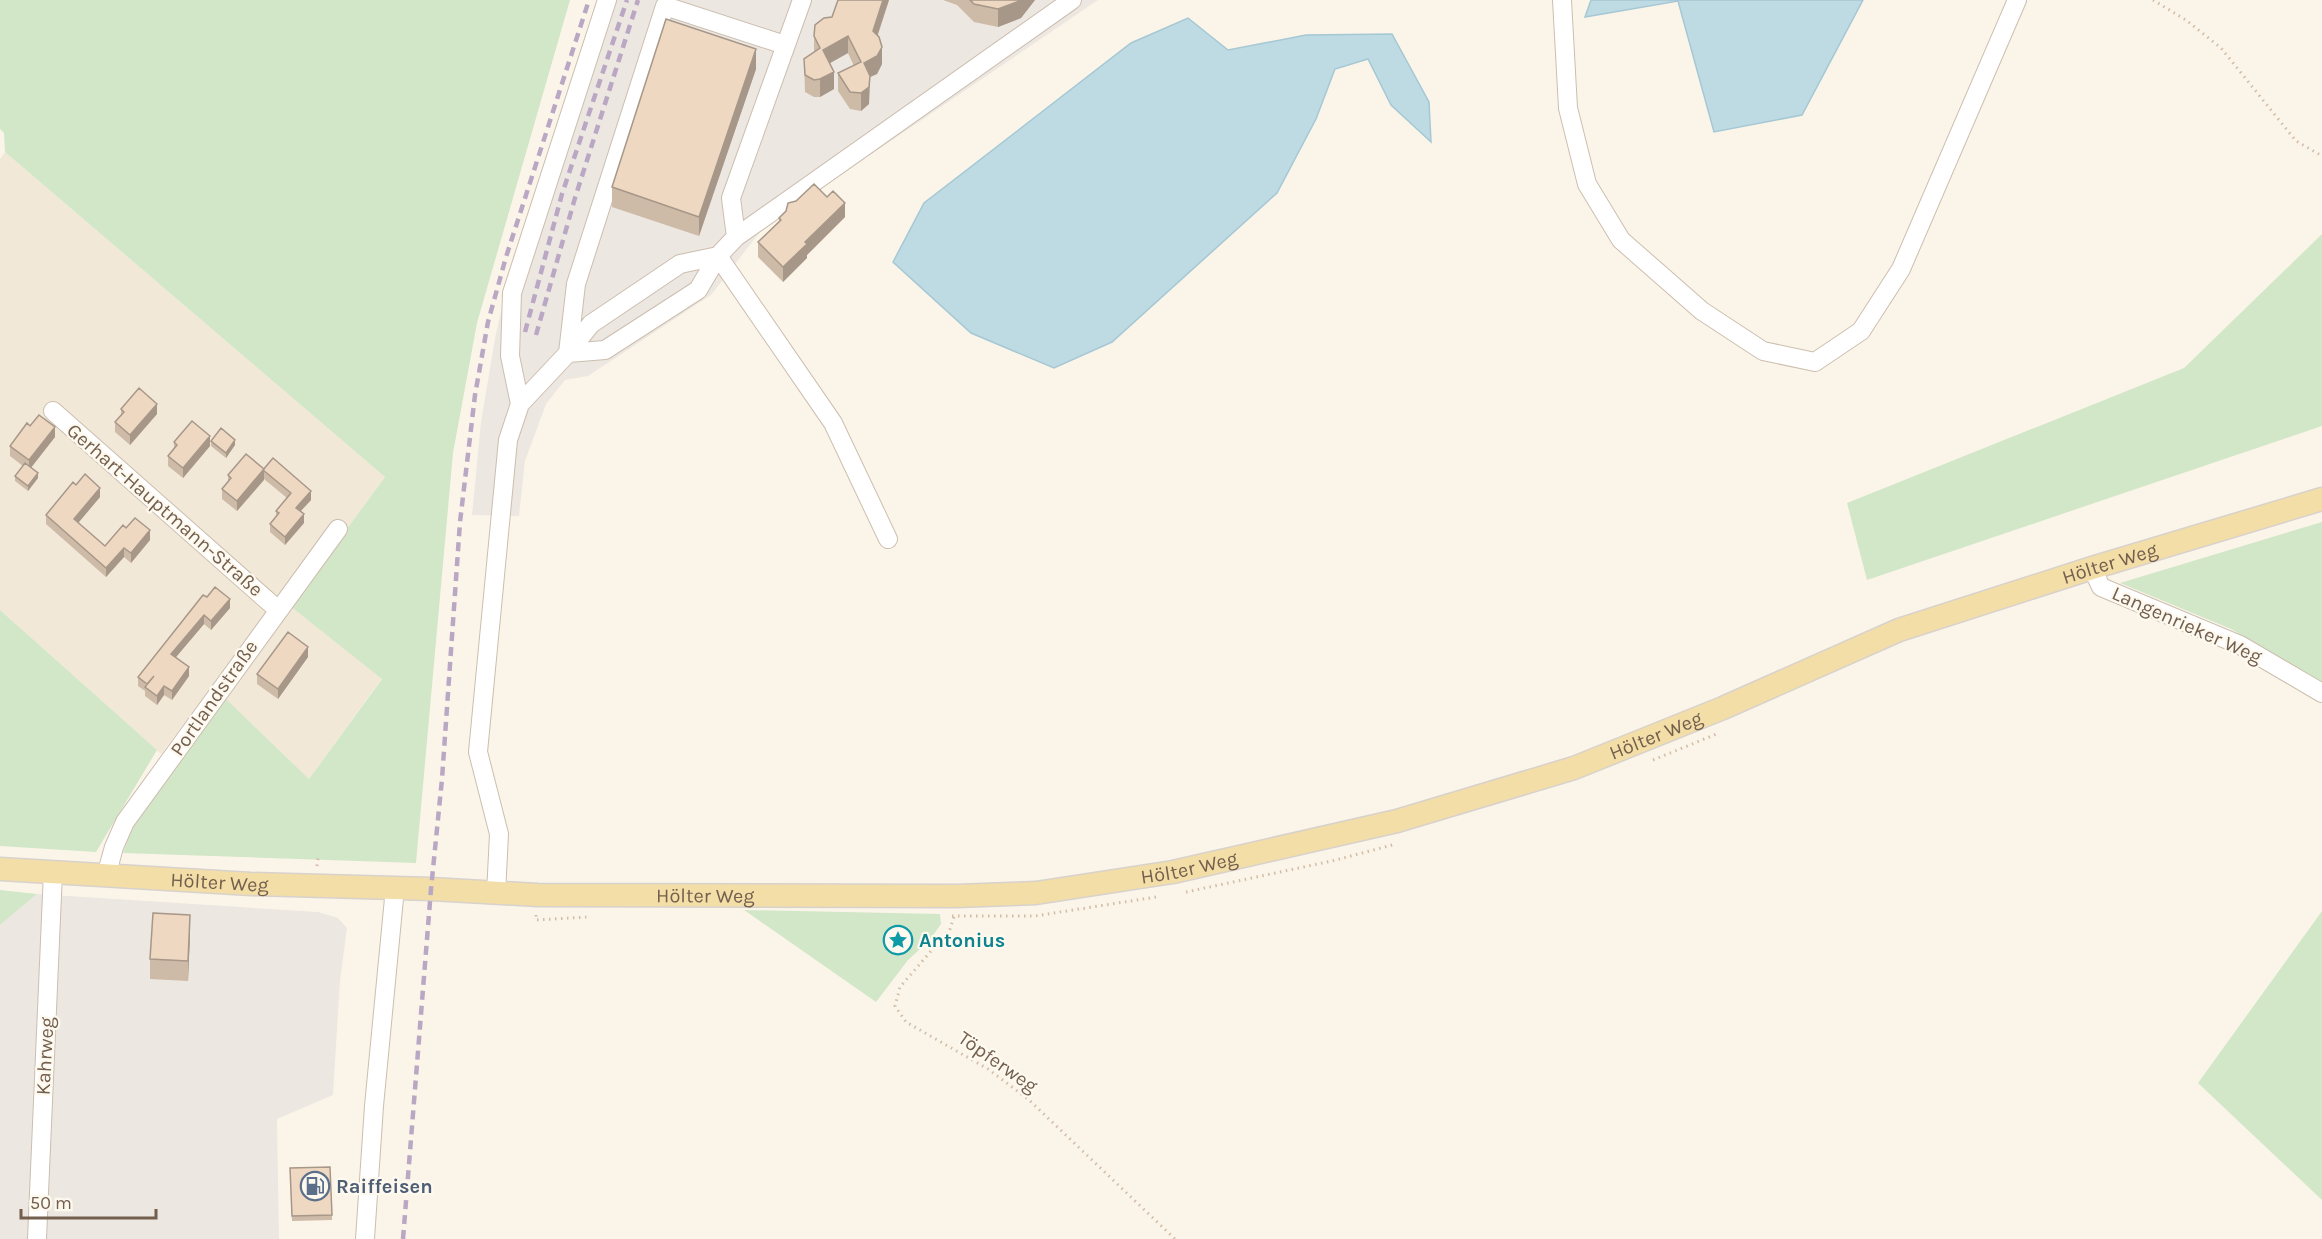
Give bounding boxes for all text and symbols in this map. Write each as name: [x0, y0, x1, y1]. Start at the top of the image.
street label: Gerhart-Hauptmann-Straße: [62, 419, 268, 601]
street label: Hölter Weg: [2059, 538, 2160, 588]
street label: Langenrieker Weg: [2108, 582, 2266, 668]
street label: Portlandstraße: [166, 636, 262, 760]
street label: Hölter Weg: [1606, 706, 1706, 764]
street label: Hölter Weg: [1139, 846, 1240, 888]
street label: Hölter Weg: [170, 868, 269, 896]
street label: Hölter Weg: [656, 884, 755, 907]
place icon: Antonius: [882, 924, 914, 956]
place label: Antonius: [919, 929, 1005, 952]
street label: Kahrweg: [31, 1016, 59, 1096]
street label: Töpferweg: [954, 1026, 1042, 1098]
fuel station icon: Raiffeisen: [299, 1170, 331, 1202]
place label: Raiffeisen: [336, 1175, 433, 1198]
scale bar: [21, 1182, 156, 1220]
text: 50 m: [30, 1192, 72, 1214]

